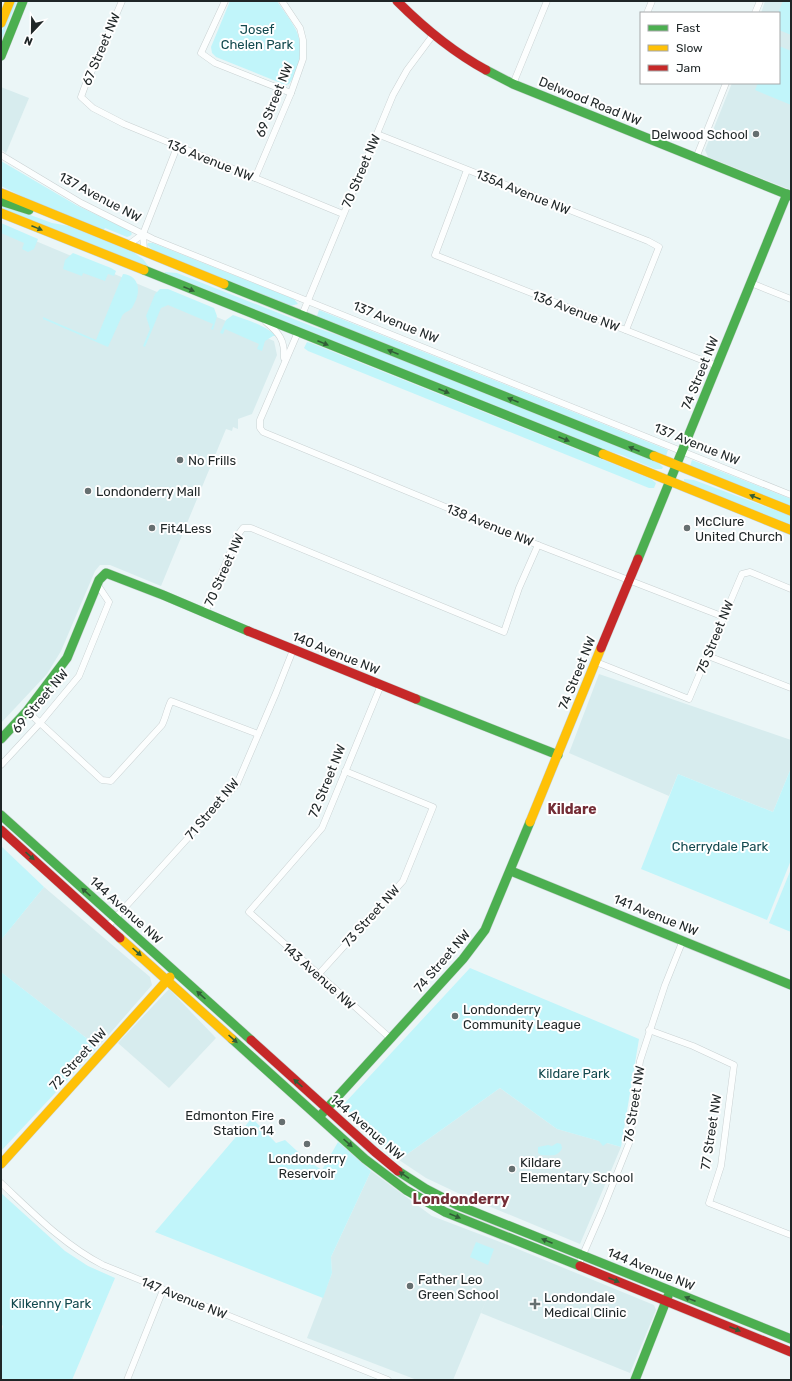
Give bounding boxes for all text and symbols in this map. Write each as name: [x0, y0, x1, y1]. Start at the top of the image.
street label: 67 Street NW: [79, 10, 123, 88]
north arrow: [12, 12, 52, 52]
legend: [640, 12, 780, 84]
text: Fast: [676, 21, 700, 35]
park label: Josef Chelen Park: [221, 22, 293, 52]
text: N: [22, 33, 35, 48]
text: Slow: [676, 41, 703, 55]
street label: 69 Street NW: [252, 61, 296, 139]
text: Jam: [676, 61, 701, 75]
street label: Delwood Road NW: [537, 74, 643, 128]
place label: Delwood School: [651, 127, 748, 142]
marker: Delwood School: [751, 129, 761, 139]
street label: 70 Street NW: [339, 132, 383, 210]
street label: 136 Avenue NW: [164, 136, 256, 184]
street label: 135A Avenue NW: [474, 166, 572, 218]
street label: 137 Avenue NW: [56, 169, 144, 225]
one-way arrow: [32, 225, 44, 231]
one-way arrow: [184, 286, 196, 292]
street label: 136 Avenue NW: [530, 287, 622, 335]
street label: 137 Avenue NW: [351, 298, 441, 346]
street label: 74 Street NW: [678, 334, 722, 412]
one-way arrow: [317, 340, 329, 346]
one-way arrow: [386, 348, 398, 354]
one-way arrow: [438, 388, 449, 394]
one-way arrow: [507, 397, 519, 403]
street label: 137 Avenue NW: [652, 420, 742, 468]
one-way arrow: [559, 437, 571, 443]
one-way arrow: [628, 445, 640, 451]
place label: No Frills: [188, 453, 236, 468]
marker: No Frills: [175, 455, 185, 465]
place label: Londonderry Mall: [96, 484, 200, 499]
marker: Londonderry Mall: [83, 486, 93, 496]
one-way arrow: [749, 494, 760, 500]
street label: 138 Avenue NW: [444, 501, 536, 549]
place label: McClure United Church: [695, 514, 783, 544]
place label: Fit4Less: [160, 521, 212, 536]
marker: Fit4Less: [147, 523, 157, 533]
marker: McClure United Church: [682, 523, 692, 533]
street label: 70 Street NW: [201, 531, 247, 609]
street label: 75 Street NW: [693, 598, 737, 676]
street label: 140 Avenue NW: [290, 629, 382, 677]
street label: 74 Street NW: [555, 634, 599, 712]
street label: 69 Street NW: [9, 666, 71, 736]
street label: 72 Street NW: [305, 742, 349, 820]
street label: 71 Street NW: [182, 775, 242, 843]
district label: Kildare: [548, 801, 597, 818]
park label: Cherrydale Park: [672, 839, 768, 854]
one-way arrow: [25, 852, 35, 861]
street label: 144 Avenue NW: [87, 873, 165, 947]
street label: 73 Street NW: [339, 882, 403, 950]
one-way arrow: [81, 887, 91, 896]
street label: 141 Avenue NW: [611, 891, 701, 939]
street label: 74 Street NW: [411, 927, 473, 995]
street label: 143 Avenue NW: [280, 939, 358, 1013]
one-way arrow: [132, 947, 141, 956]
one-way arrow: [196, 991, 207, 1000]
place label: Londonderry Community League: [463, 1002, 581, 1033]
marker: Londonderry Community League: [450, 1011, 460, 1021]
street label: 72 Street NW: [46, 1025, 110, 1093]
one-way arrow: [228, 1034, 238, 1044]
street label: 76 Street NW: [621, 1065, 647, 1143]
park label: Kildare Park: [538, 1066, 610, 1081]
one-way arrow: [292, 1078, 303, 1087]
street label: 144 Avenue NW: [327, 1091, 407, 1163]
street label: 77 Street NW: [698, 1093, 724, 1171]
place label: Edmonton Fire Station 14: [185, 1108, 274, 1138]
marker: Edmonton Fire Station 14: [277, 1117, 287, 1127]
one-way arrow: [343, 1138, 353, 1148]
marker: Londonderry Reservoir: [302, 1139, 312, 1149]
place label: Londonderry Reservoir: [268, 1151, 346, 1181]
place label: Kildare Elementary School: [520, 1155, 633, 1185]
marker: Kildare Elementary School: [507, 1164, 517, 1174]
one-way arrow: [399, 1171, 409, 1179]
district label: Londonderry: [413, 1190, 510, 1208]
one-way arrow: [449, 1213, 460, 1219]
one-way arrow: [540, 1237, 552, 1243]
street label: 144 Avenue NW: [605, 1245, 697, 1293]
place label: Father Leo Green School: [418, 1272, 499, 1302]
street label: 147 Avenue NW: [139, 1274, 229, 1322]
one-way arrow: [609, 1278, 621, 1284]
marker: Father Leo Green School: [405, 1281, 415, 1291]
place label: Londondale Medical Clinic: [544, 1290, 626, 1320]
park label: Kilkenny Park: [11, 1296, 91, 1311]
one-way arrow: [684, 1296, 695, 1302]
marker: Londondale Medical Clinic: [529, 1298, 541, 1310]
one-way arrow: [729, 1327, 741, 1333]

